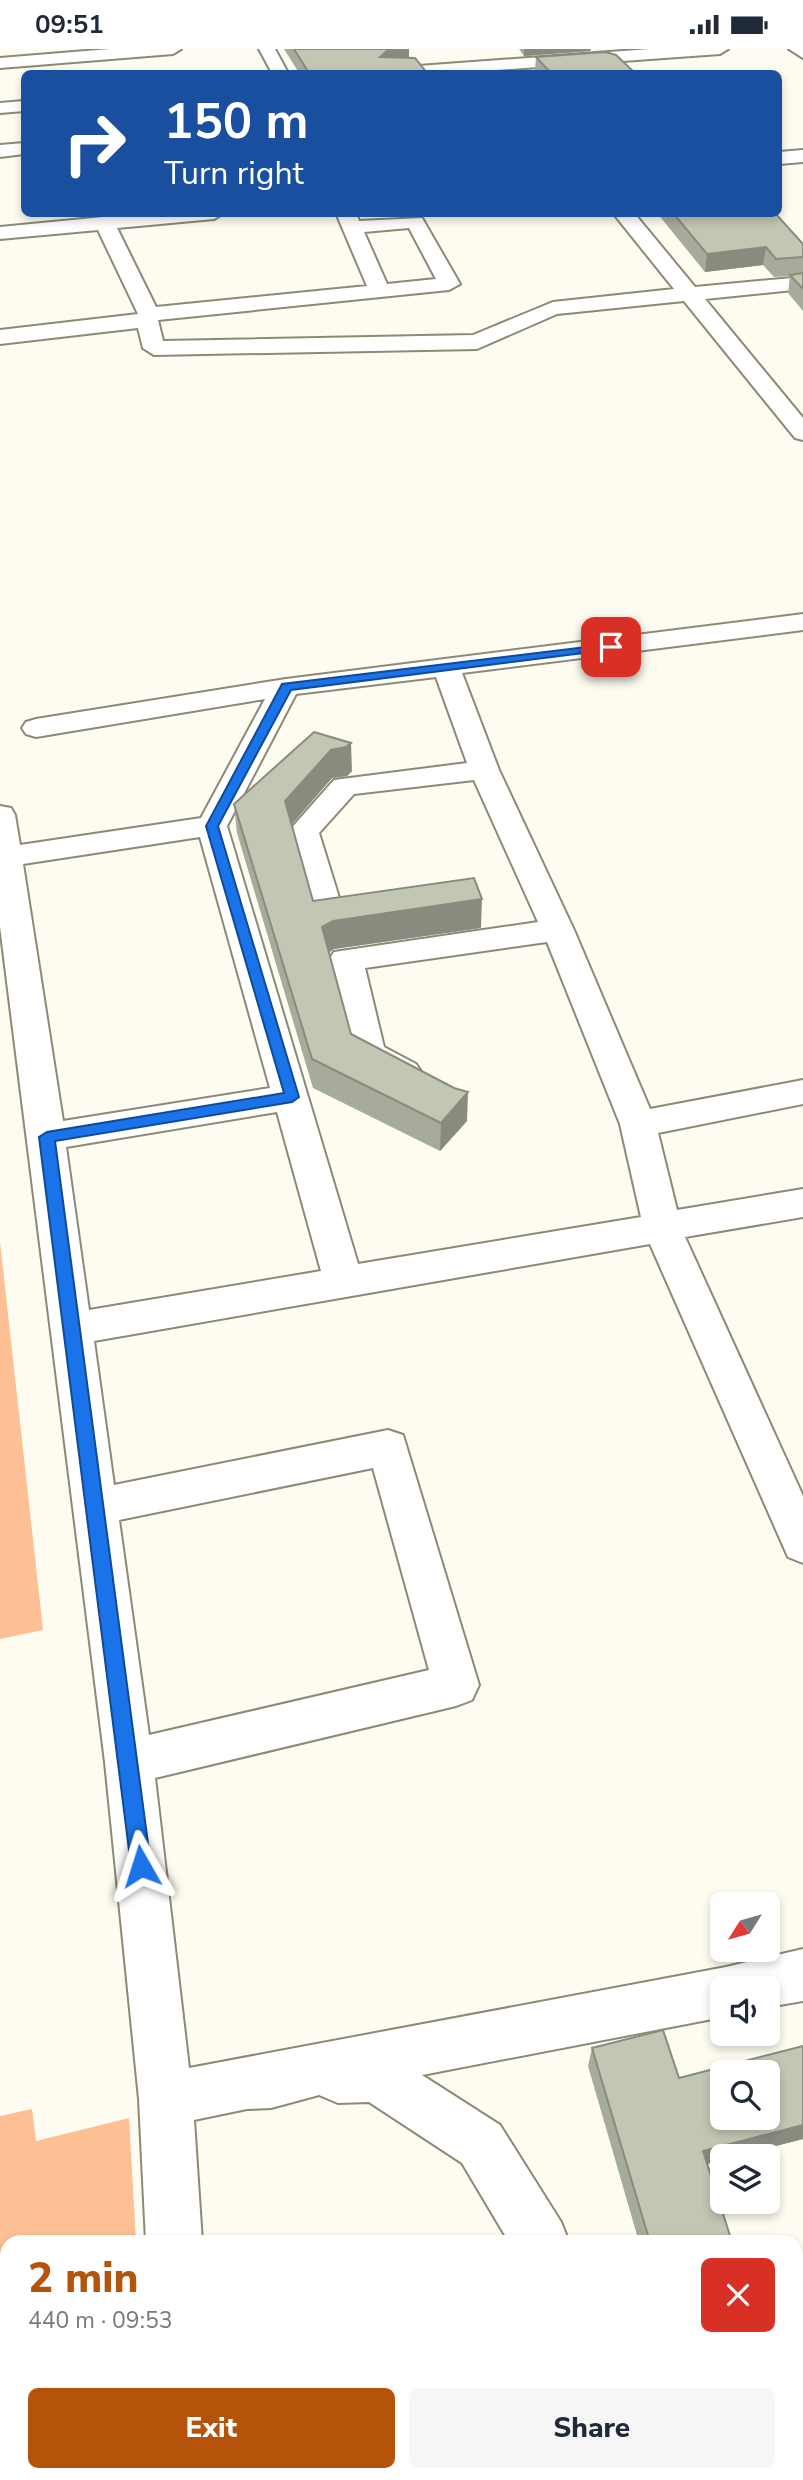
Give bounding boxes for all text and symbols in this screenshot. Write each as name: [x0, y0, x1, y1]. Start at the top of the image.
text: 09:51: [35, 7, 104, 42]
text: 150 m: [164, 88, 308, 155]
icon: right: [49, 98, 140, 189]
text: Turn right: [164, 152, 304, 195]
pin: [581, 617, 641, 677]
icon: arrive: [592, 628, 630, 666]
position arrow: [104, 1829, 178, 1903]
north arrow: [710, 1892, 780, 1962]
map controls: [710, 1892, 780, 2214]
button: sound: [710, 1976, 780, 2046]
button: search: [710, 2060, 780, 2130]
button: layers: [710, 2144, 780, 2214]
text: 2 min: [28, 2250, 138, 2307]
button: close: [701, 2258, 775, 2332]
text: 440 m · 09:53: [28, 2305, 173, 2336]
button: Exit: [28, 2388, 395, 2468]
button: Share: [409, 2388, 775, 2468]

